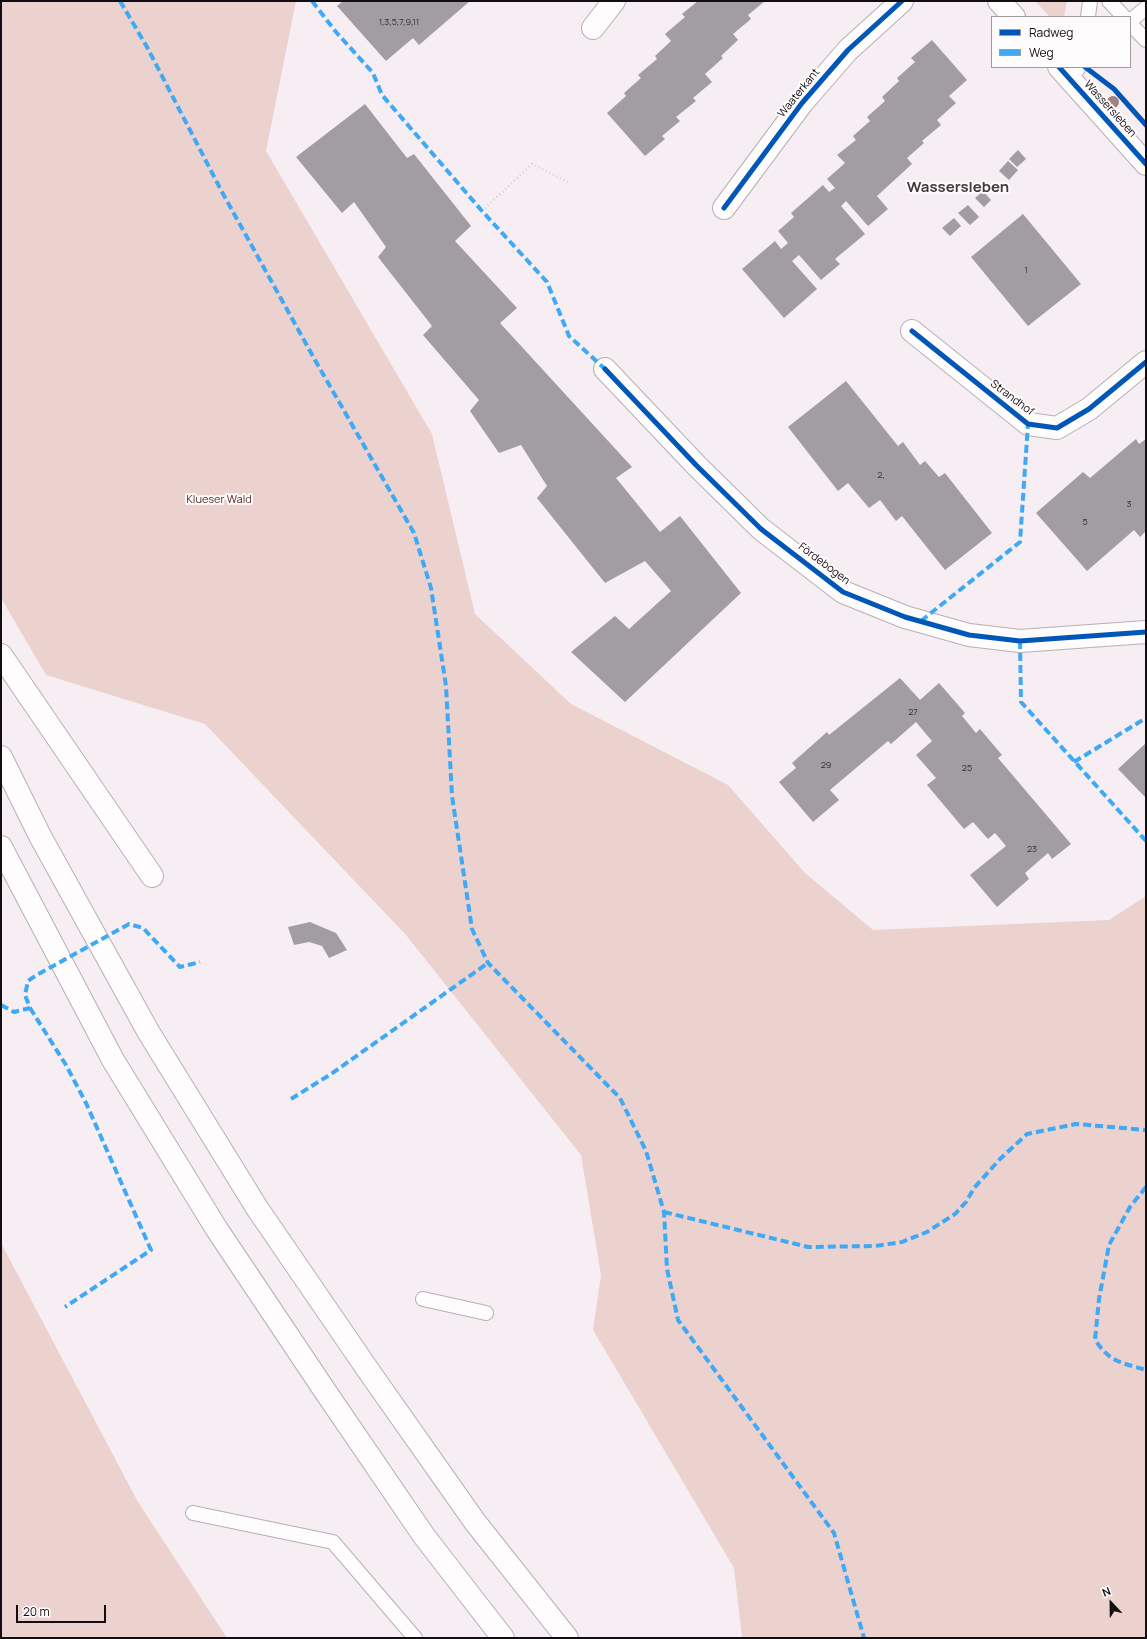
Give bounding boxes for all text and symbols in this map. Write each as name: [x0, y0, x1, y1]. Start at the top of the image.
legend: [991, 16, 1131, 68]
house number: 1,3,5,7,9,11: [379, 17, 419, 27]
text: Radweg: [1029, 24, 1073, 41]
text: Weg: [1029, 44, 1054, 61]
street label: Waaterkant: [775, 66, 823, 120]
street label: Wassersleben: [1081, 78, 1139, 140]
district label: Wassersleben: [907, 179, 1009, 197]
house number: 1: [1024, 265, 1028, 275]
street label: Strandhof: [988, 377, 1036, 419]
house number: 2,: [877, 470, 885, 480]
park label: Klueser Wald: [186, 493, 252, 507]
house number: 3: [1127, 499, 1131, 509]
house number: 5: [1082, 517, 1088, 527]
street label: Fördebogen: [796, 540, 852, 588]
house number: 27: [908, 707, 918, 717]
house number: 29: [821, 760, 831, 770]
house number: 25: [962, 763, 972, 773]
house number: 23: [1027, 844, 1037, 854]
north arrow: [1091, 1583, 1131, 1623]
text: N: [1100, 1583, 1113, 1600]
scale bar: [18, 1597, 108, 1623]
text: 20 m: [23, 1603, 50, 1620]

